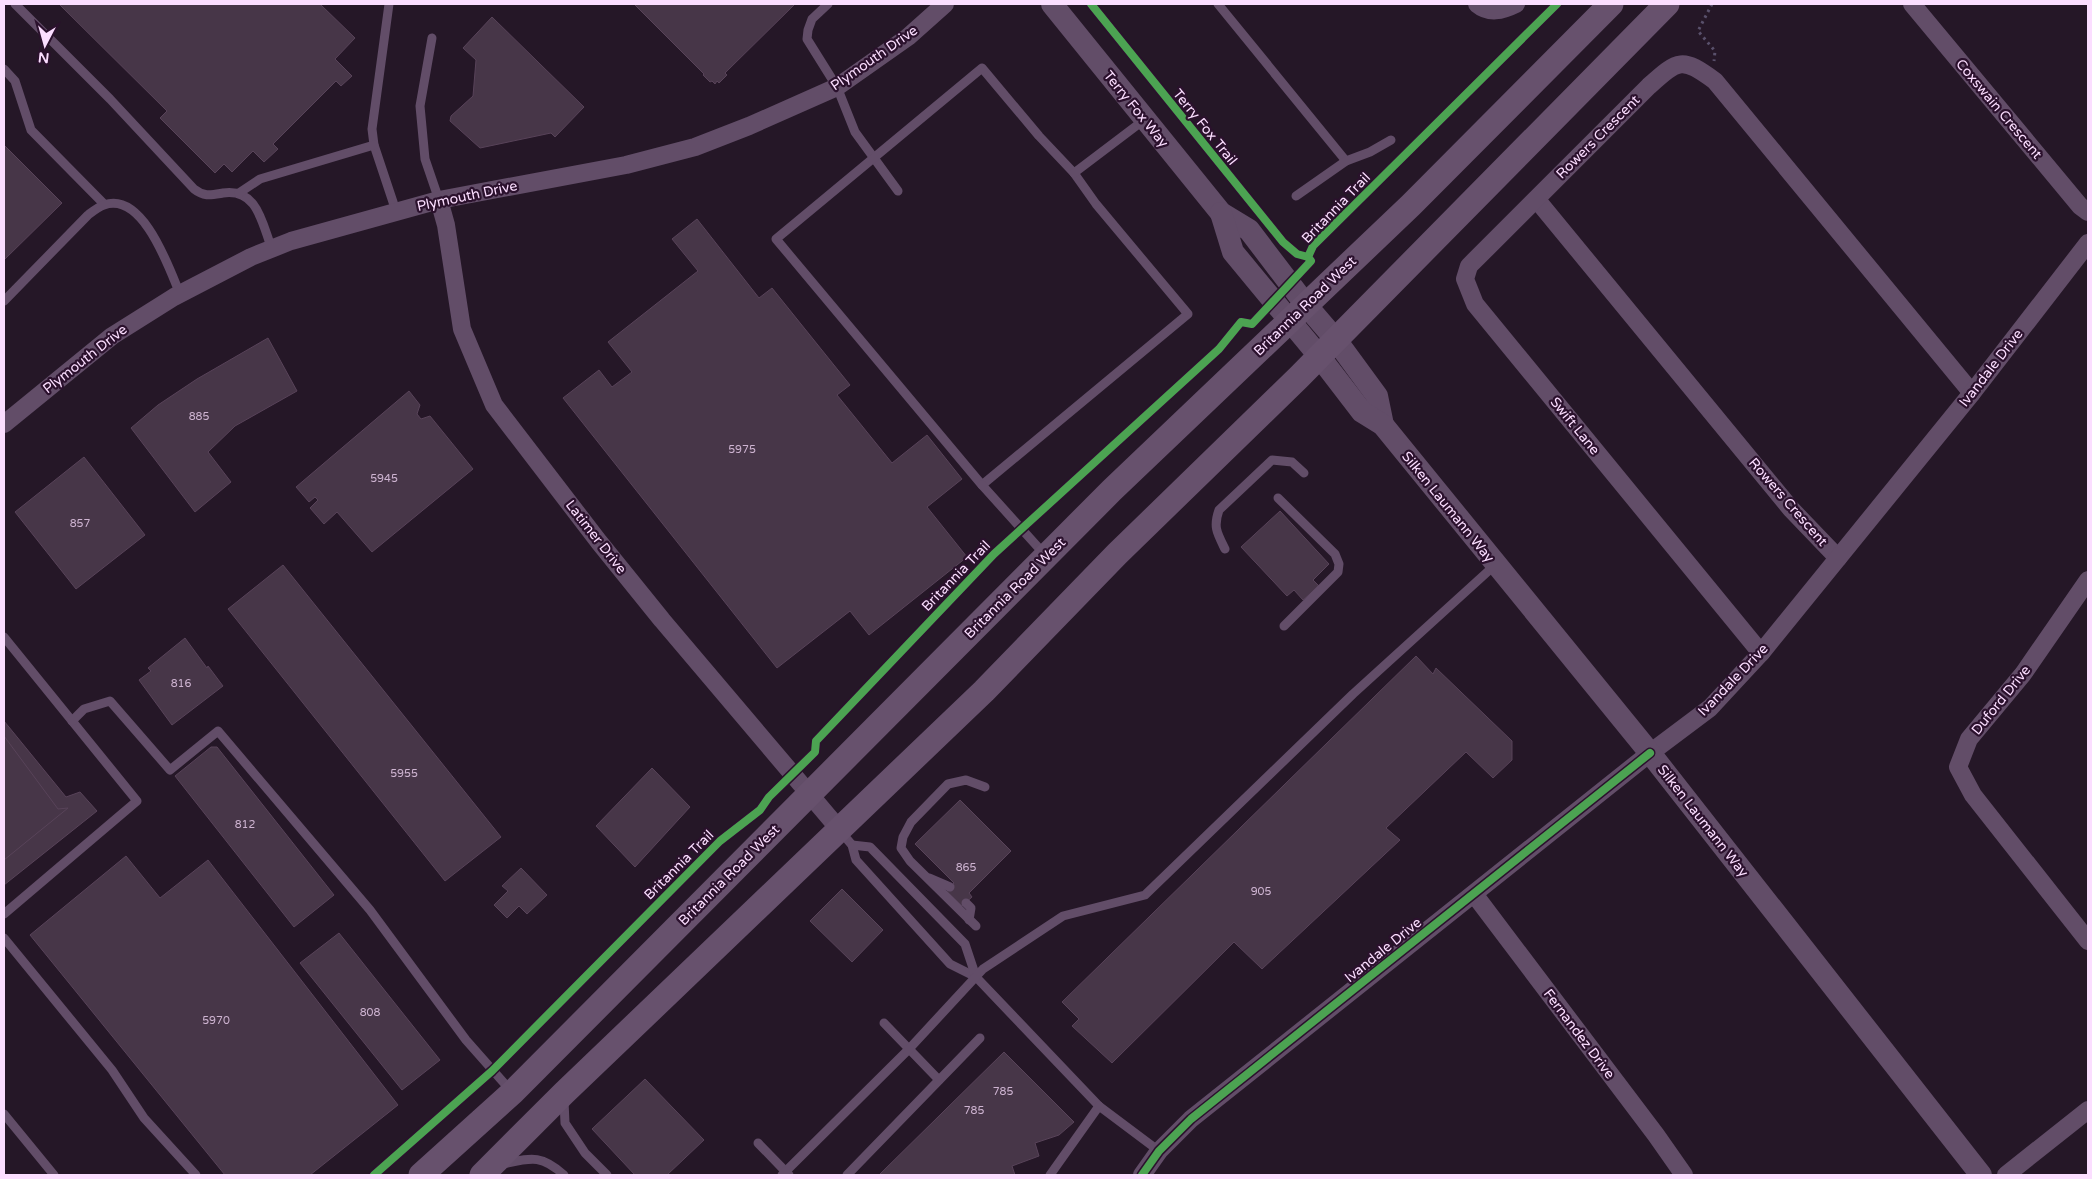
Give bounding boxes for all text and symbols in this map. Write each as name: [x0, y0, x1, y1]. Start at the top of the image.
north arrow: [20, 20, 70, 70]
street label: Plymouth Drive: [827, 22, 921, 94]
text: N: [37, 48, 50, 66]
street label: Coxswain Crescent: [1952, 56, 2046, 163]
street label: Terry Fox Way: [1100, 67, 1172, 151]
street label: Terry Fox Trail: [1169, 86, 1241, 168]
street label: Rowers Crescent: [1553, 91, 1644, 182]
street label: Britannia Trail: [1298, 169, 1374, 247]
street label: Plymouth Drive: [415, 177, 519, 215]
street label: Britannia Road West: [1250, 252, 1360, 359]
street label: Plymouth Drive: [39, 321, 131, 397]
street label: Ivandale Drive: [1955, 326, 2027, 410]
street label: Swift Lane: [1547, 394, 1603, 458]
house number: 885: [189, 410, 209, 423]
house number: 5975: [728, 443, 756, 456]
street label: Silken Laumann Way: [1398, 448, 1498, 566]
street label: Rowers Crescent: [1745, 454, 1831, 550]
house number: 5945: [370, 472, 398, 485]
street label: Latimer Drive: [562, 497, 630, 577]
house number: 857: [70, 517, 90, 530]
street label: Britannia Road West: [961, 533, 1070, 642]
street label: Britannia Trail: [918, 537, 994, 615]
street label: Ivandale Drive: [1694, 640, 1772, 720]
street label: Duford Drive: [1968, 662, 2034, 738]
house number: 816: [171, 677, 191, 690]
street label: Silken Laumann Way: [1654, 761, 1752, 881]
house number: 5955: [390, 767, 418, 780]
house number: 812: [235, 818, 255, 831]
street label: Britannia Road West: [675, 820, 784, 929]
street label: Britannia Trail: [641, 827, 717, 903]
house number: 865: [956, 861, 976, 874]
house number: 905: [1251, 885, 1271, 898]
street label: Ivandale Drive: [1341, 914, 1425, 986]
street label: Fernandez Drive: [1540, 986, 1618, 1082]
house number: 808: [360, 1006, 380, 1019]
house number: 5970: [202, 1014, 230, 1027]
house number: 785: [993, 1085, 1013, 1098]
house number: 785: [964, 1104, 984, 1117]

